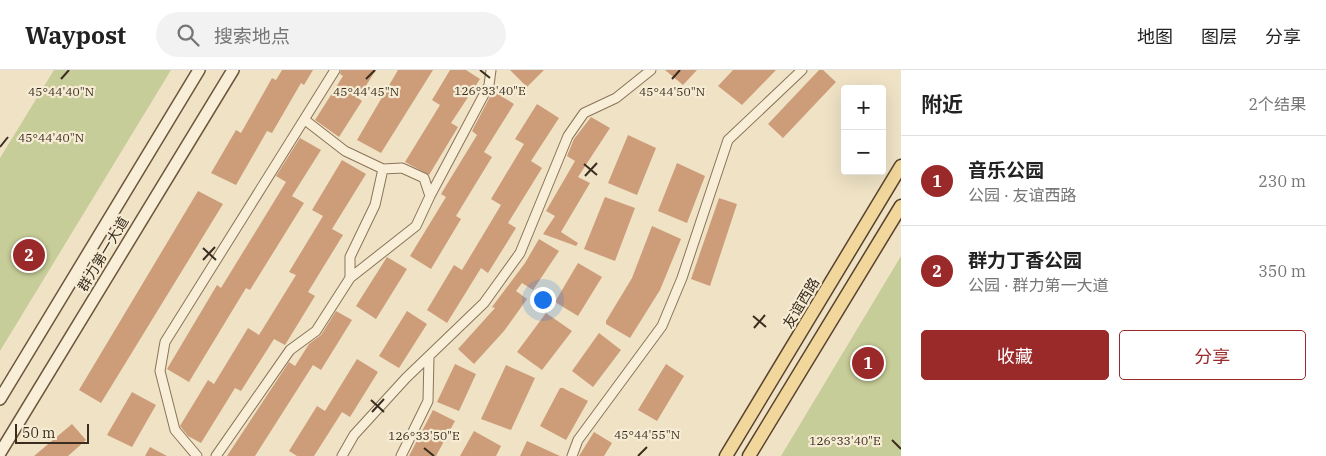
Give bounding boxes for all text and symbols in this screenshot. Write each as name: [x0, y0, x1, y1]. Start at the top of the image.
search box: [156, 12, 506, 57]
text: Waypost: [25, 19, 126, 51]
icon: search: [174, 21, 202, 49]
text: 搜索地点: [214, 24, 290, 48]
text: 地图: [1137, 25, 1173, 48]
text: 图层: [1201, 25, 1237, 48]
text: 分享: [1265, 25, 1301, 48]
text: 126°33'40"E: [454, 83, 526, 98]
text: 45°44'40"N: [28, 84, 94, 99]
text: 45°44'45"N: [333, 84, 399, 99]
text: 45°44'50"N: [639, 84, 705, 99]
map controls: [841, 85, 886, 175]
button: +: [841, 85, 886, 130]
text: 附近: [921, 90, 963, 118]
text: 2个结果: [1248, 94, 1306, 114]
text: 45°44'40"N: [18, 130, 84, 145]
button: −: [841, 130, 886, 175]
text: 音乐公园: [968, 158, 1044, 182]
text: 1: [932, 171, 942, 191]
text: 230 m: [1258, 171, 1306, 191]
text: 公园 · 友谊西路: [968, 185, 1077, 205]
street label: 群力第一大道: [74, 213, 132, 295]
pin: 2: [13, 236, 45, 274]
text: 群力丁香公园: [968, 248, 1082, 272]
text: 2: [932, 261, 942, 281]
text: 350 m: [1258, 261, 1306, 281]
street label: 友谊西路: [779, 274, 823, 332]
text: 公园 · 群力第一大道: [968, 275, 1109, 295]
your location: [530, 287, 556, 313]
button: 收藏: [921, 330, 1109, 380]
button: 分享: [1119, 330, 1306, 380]
pin: 1: [852, 344, 884, 382]
scale bar: [15, 421, 89, 444]
text: 50 m: [22, 424, 55, 442]
text: 45°44'55"N: [614, 427, 680, 442]
text: 126°33'50"E: [388, 428, 460, 443]
text: 126°33'40"E: [809, 433, 881, 448]

